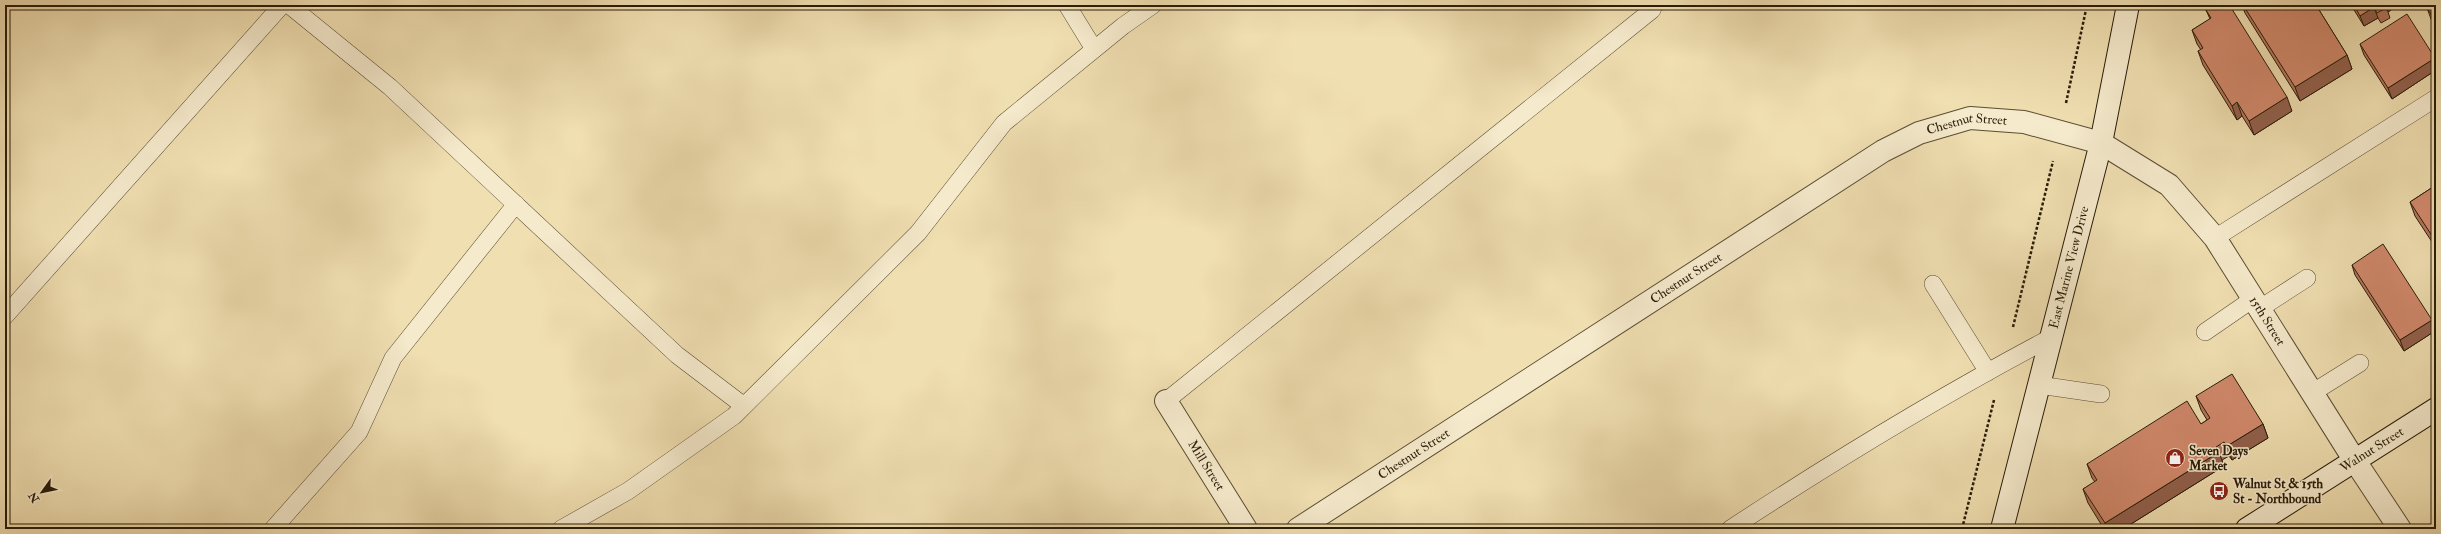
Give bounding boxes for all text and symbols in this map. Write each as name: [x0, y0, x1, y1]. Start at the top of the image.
street label: Chestnut Street: [1925, 110, 2008, 138]
street label: East Marine View Drive: [2046, 204, 2093, 330]
street label: Chestnut Street: [1647, 249, 1725, 307]
street label: 15th Street: [2246, 293, 2289, 349]
street label: Walnut Street: [2336, 424, 2407, 476]
street label: Chestnut Street: [1375, 425, 1453, 483]
street label: Mill Street: [1184, 437, 1228, 494]
place label: Seven Days Market: [2188, 443, 2249, 474]
shop icon: Seven Days Market: [2164, 447, 2186, 469]
north arrow: [22, 472, 62, 512]
place label: Walnut St & 15th St - Northbound: [2232, 476, 2323, 507]
bus stop icon: Walnut St & 15th St - Northbound: [2208, 480, 2230, 502]
text: N: [25, 489, 43, 506]

